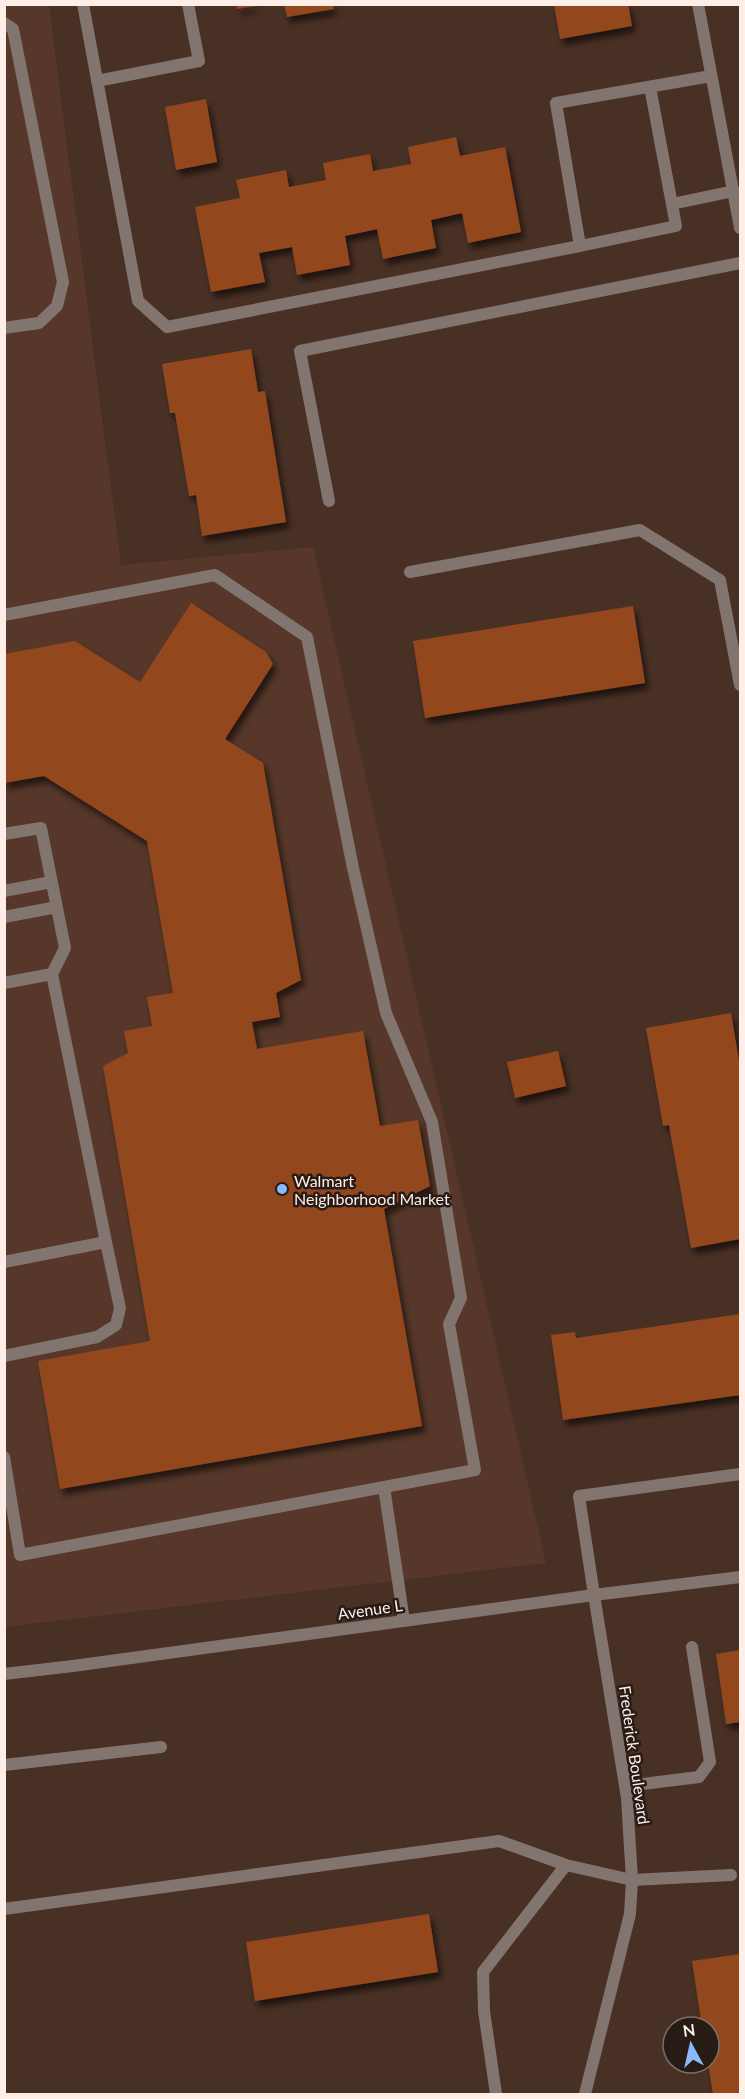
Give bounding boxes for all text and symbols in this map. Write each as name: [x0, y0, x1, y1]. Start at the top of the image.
place label: Walmart Neighborhood Market: [294, 1171, 450, 1208]
marker: Walmart Neighborhood Market: [275, 1182, 289, 1196]
street label: Avenue L: [336, 1595, 404, 1623]
street label: Frederick Boulevard: [616, 1684, 654, 1826]
north arrow: [661, 2015, 721, 2075]
text: N: [681, 2019, 696, 2040]

